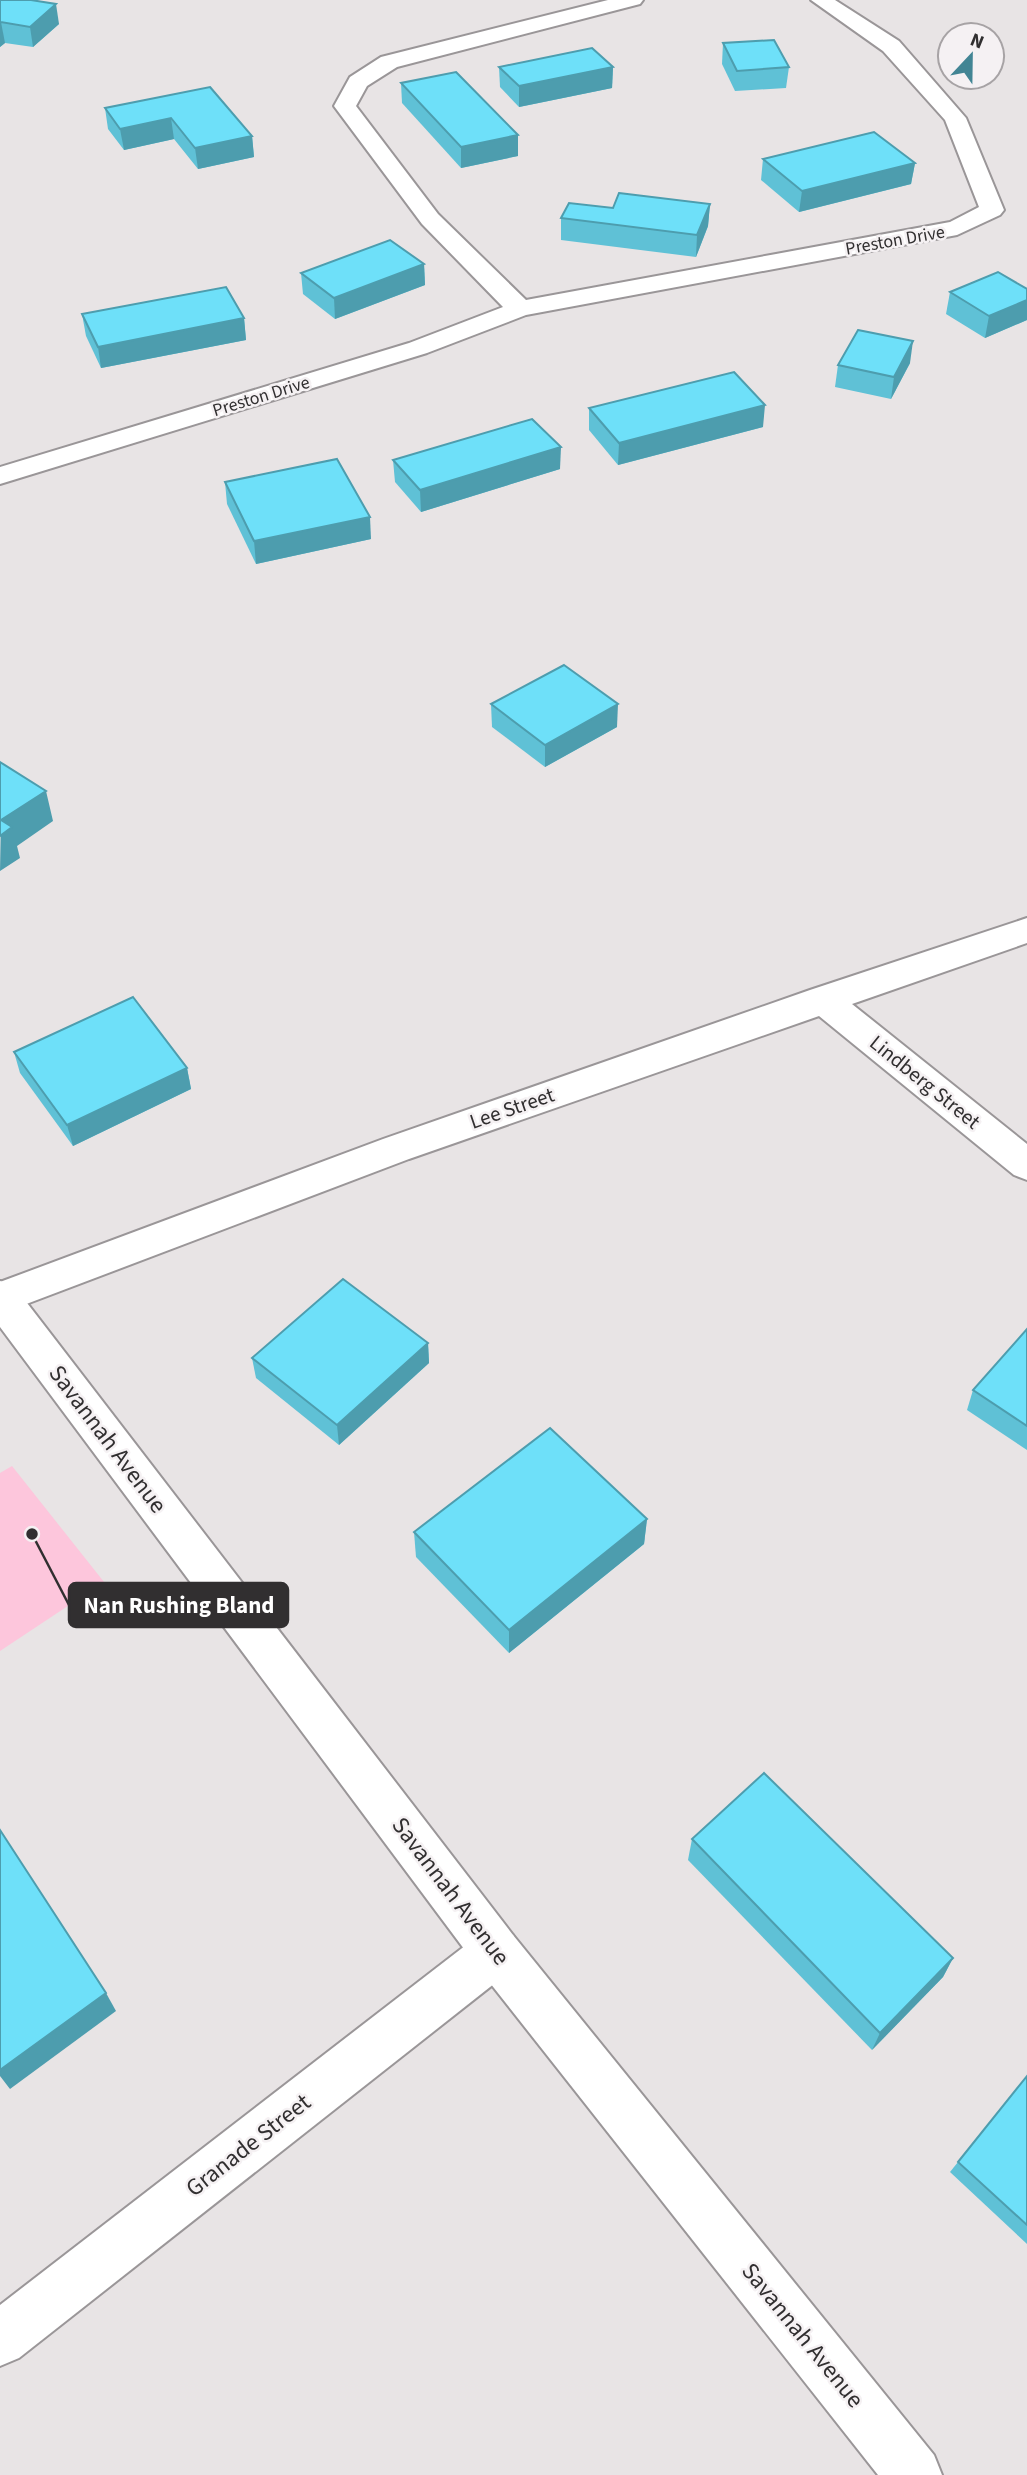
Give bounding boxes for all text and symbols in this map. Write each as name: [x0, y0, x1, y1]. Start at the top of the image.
north arrow: [936, 21, 1006, 91]
text: N: [966, 27, 988, 57]
street label: Preston Drive: [843, 219, 947, 262]
street label: Preston Drive: [209, 370, 313, 423]
street label: Lindberg Street: [863, 1028, 987, 1136]
street label: Lee Street: [466, 1080, 558, 1136]
street label: Savannah Avenue: [40, 1358, 175, 1521]
callout: Nan Rushing Bland: [69, 1583, 288, 1627]
text: Nan Rushing Bland: [84, 1589, 275, 1622]
street label: Savannah Avenue: [383, 1810, 518, 1973]
street label: Granade Street: [178, 2085, 318, 2205]
street label: Savannah Avenue: [733, 2255, 872, 2415]

